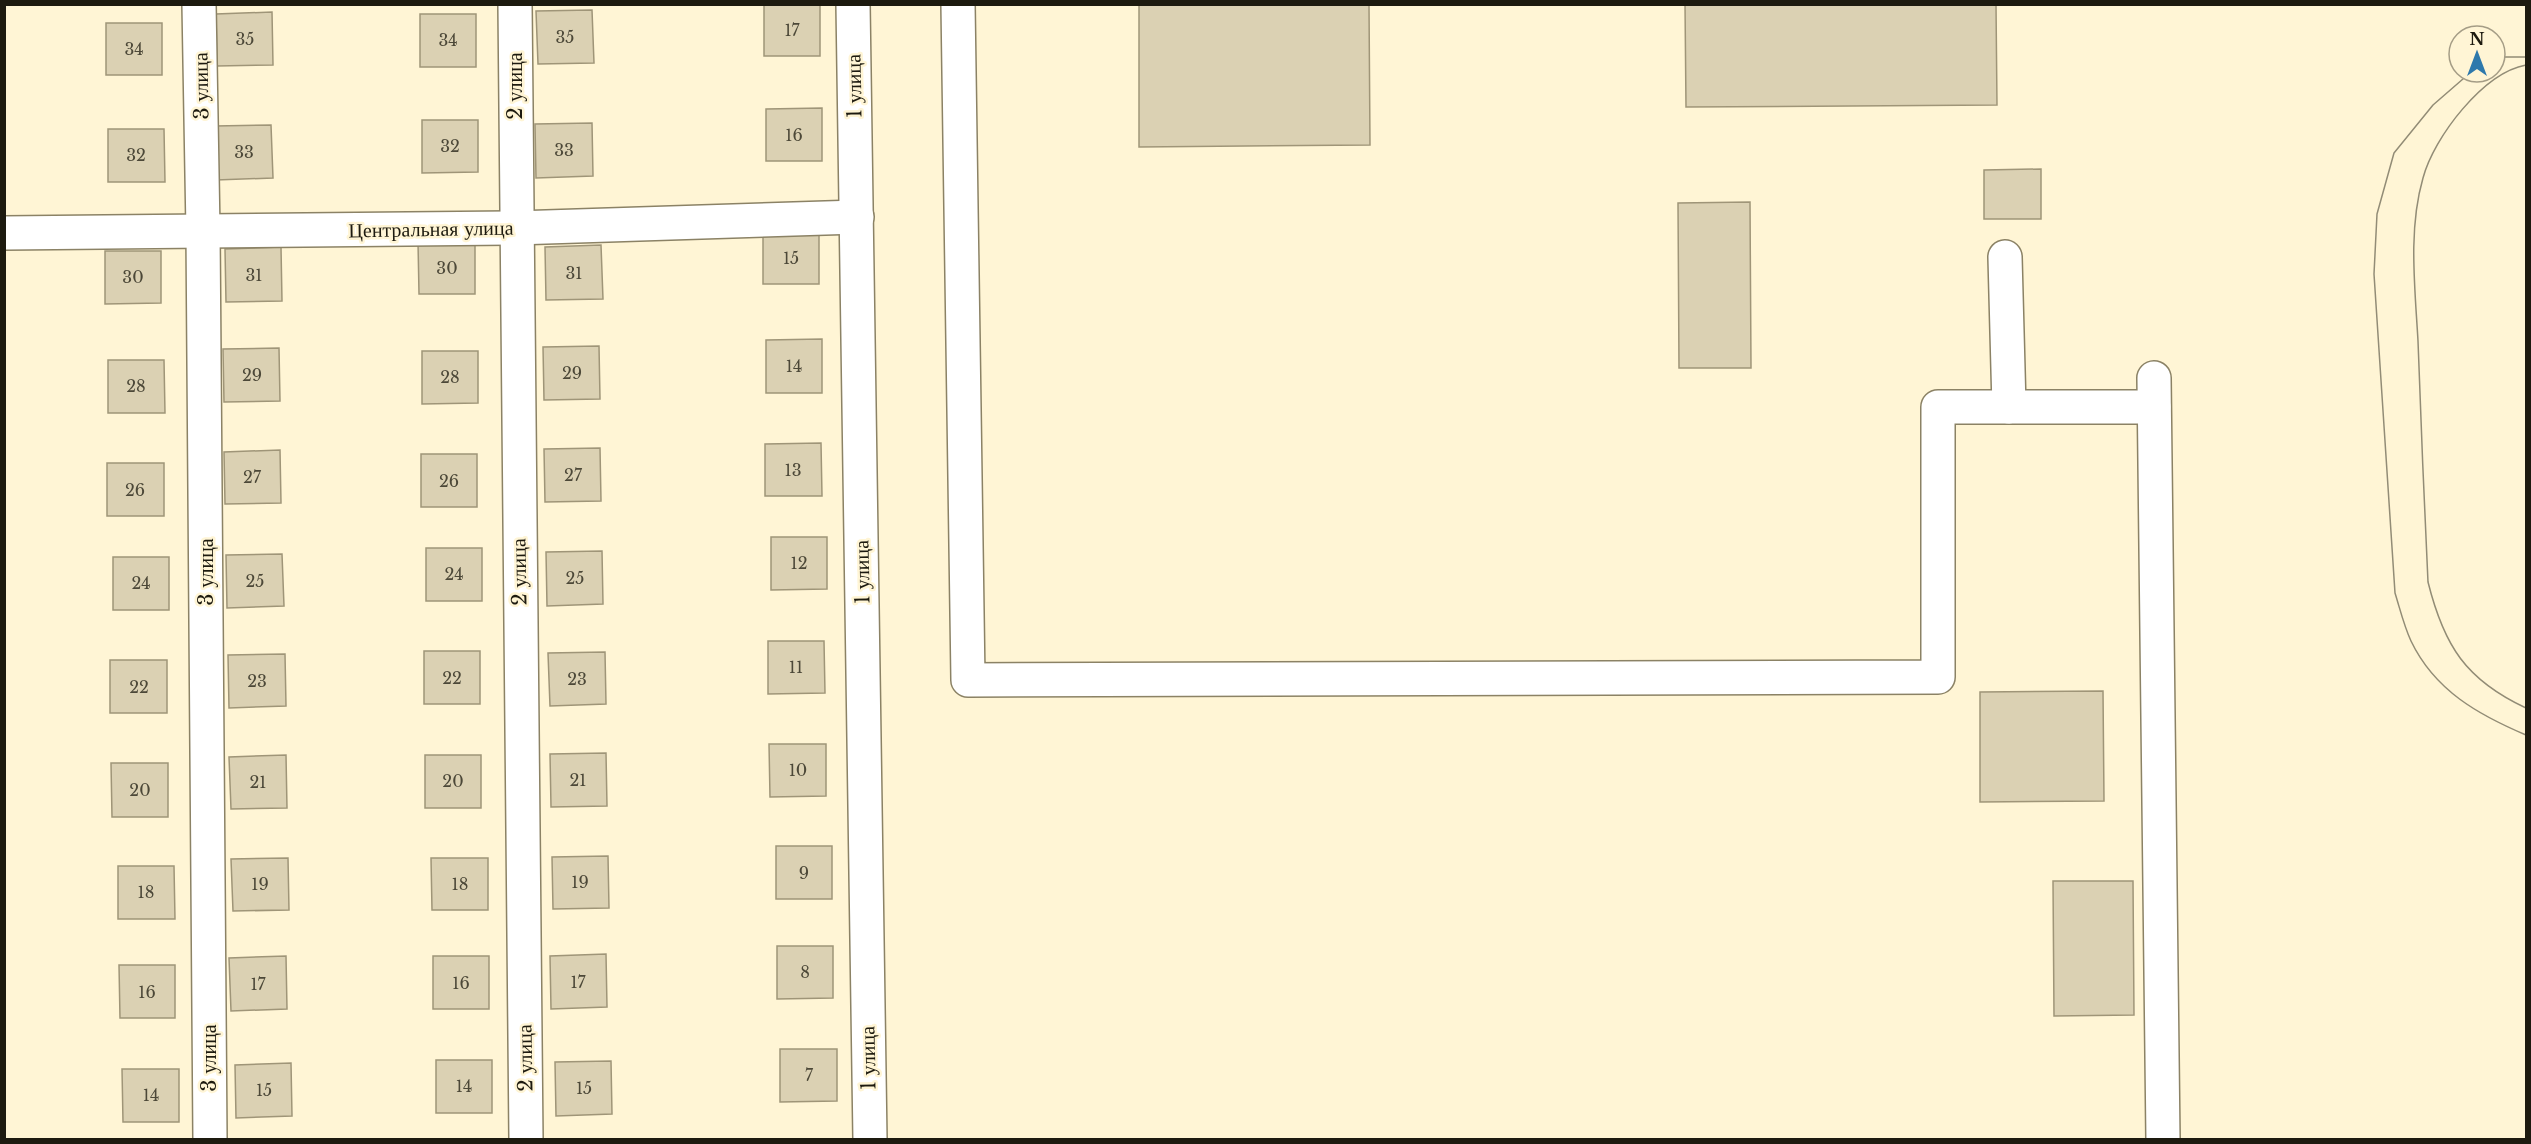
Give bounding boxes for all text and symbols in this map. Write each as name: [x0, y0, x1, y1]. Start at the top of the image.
house number: 17: [784, 20, 801, 40]
north arrow: [2447, 24, 2507, 84]
house number: 35: [556, 27, 574, 47]
house number: 35: [236, 29, 254, 49]
text: N: [2469, 29, 2485, 49]
house number: 34: [438, 30, 458, 50]
house number: 34: [124, 39, 144, 59]
street label: 3 улица: [188, 52, 214, 120]
street label: 2 улица: [503, 52, 527, 120]
street label: 1 улица: [841, 54, 867, 118]
house number: 16: [785, 125, 803, 145]
house number: 32: [440, 136, 460, 156]
house number: 33: [554, 140, 574, 160]
house number: 33: [234, 142, 254, 162]
house number: 32: [126, 145, 146, 165]
street label: Центральная улица: [348, 216, 514, 242]
house number: 15: [783, 248, 799, 268]
house number: 30: [436, 258, 458, 278]
house number: 31: [566, 263, 583, 283]
house number: 31: [246, 265, 263, 285]
house number: 30: [122, 267, 144, 287]
house number: 14: [786, 356, 802, 376]
house number: 29: [562, 363, 582, 383]
house number: 29: [242, 365, 262, 385]
house number: 28: [440, 367, 460, 387]
house number: 28: [126, 376, 146, 396]
house number: 13: [785, 460, 802, 480]
house number: 27: [564, 465, 583, 485]
house number: 27: [243, 467, 262, 487]
house number: 26: [439, 471, 459, 491]
house number: 26: [125, 480, 145, 500]
street label: 3 улица: [194, 538, 218, 606]
street label: 2 улица: [506, 538, 532, 606]
street label: 1 улица: [849, 540, 875, 604]
house number: 12: [791, 553, 808, 573]
house number: 24: [444, 564, 464, 584]
house number: 25: [566, 568, 584, 588]
house number: 25: [246, 571, 264, 591]
house number: 24: [131, 573, 151, 593]
house number: 11: [789, 657, 803, 677]
house number: 22: [442, 668, 462, 688]
house number: 23: [567, 669, 587, 689]
house number: 23: [247, 671, 267, 691]
house number: 22: [129, 677, 149, 697]
house number: 10: [789, 760, 807, 780]
house number: 21: [570, 770, 587, 790]
house number: 20: [442, 771, 464, 791]
house number: 21: [250, 772, 267, 792]
house number: 20: [129, 780, 151, 800]
house number: 9: [799, 863, 809, 883]
house number: 19: [571, 872, 589, 892]
house number: 19: [251, 874, 269, 894]
house number: 18: [452, 874, 468, 894]
house number: 18: [138, 882, 154, 902]
house number: 8: [800, 962, 810, 982]
house number: 17: [570, 972, 587, 992]
house number: 16: [452, 973, 470, 993]
house number: 17: [250, 974, 267, 994]
house number: 16: [138, 982, 156, 1002]
street label: 3 улица: [197, 1024, 221, 1092]
street label: 2 улица: [512, 1024, 538, 1092]
street label: 1 улица: [855, 1026, 881, 1090]
house number: 7: [805, 1065, 814, 1085]
house number: 14: [456, 1076, 472, 1096]
house number: 15: [576, 1078, 592, 1098]
house number: 15: [256, 1080, 272, 1100]
house number: 14: [143, 1085, 159, 1105]

